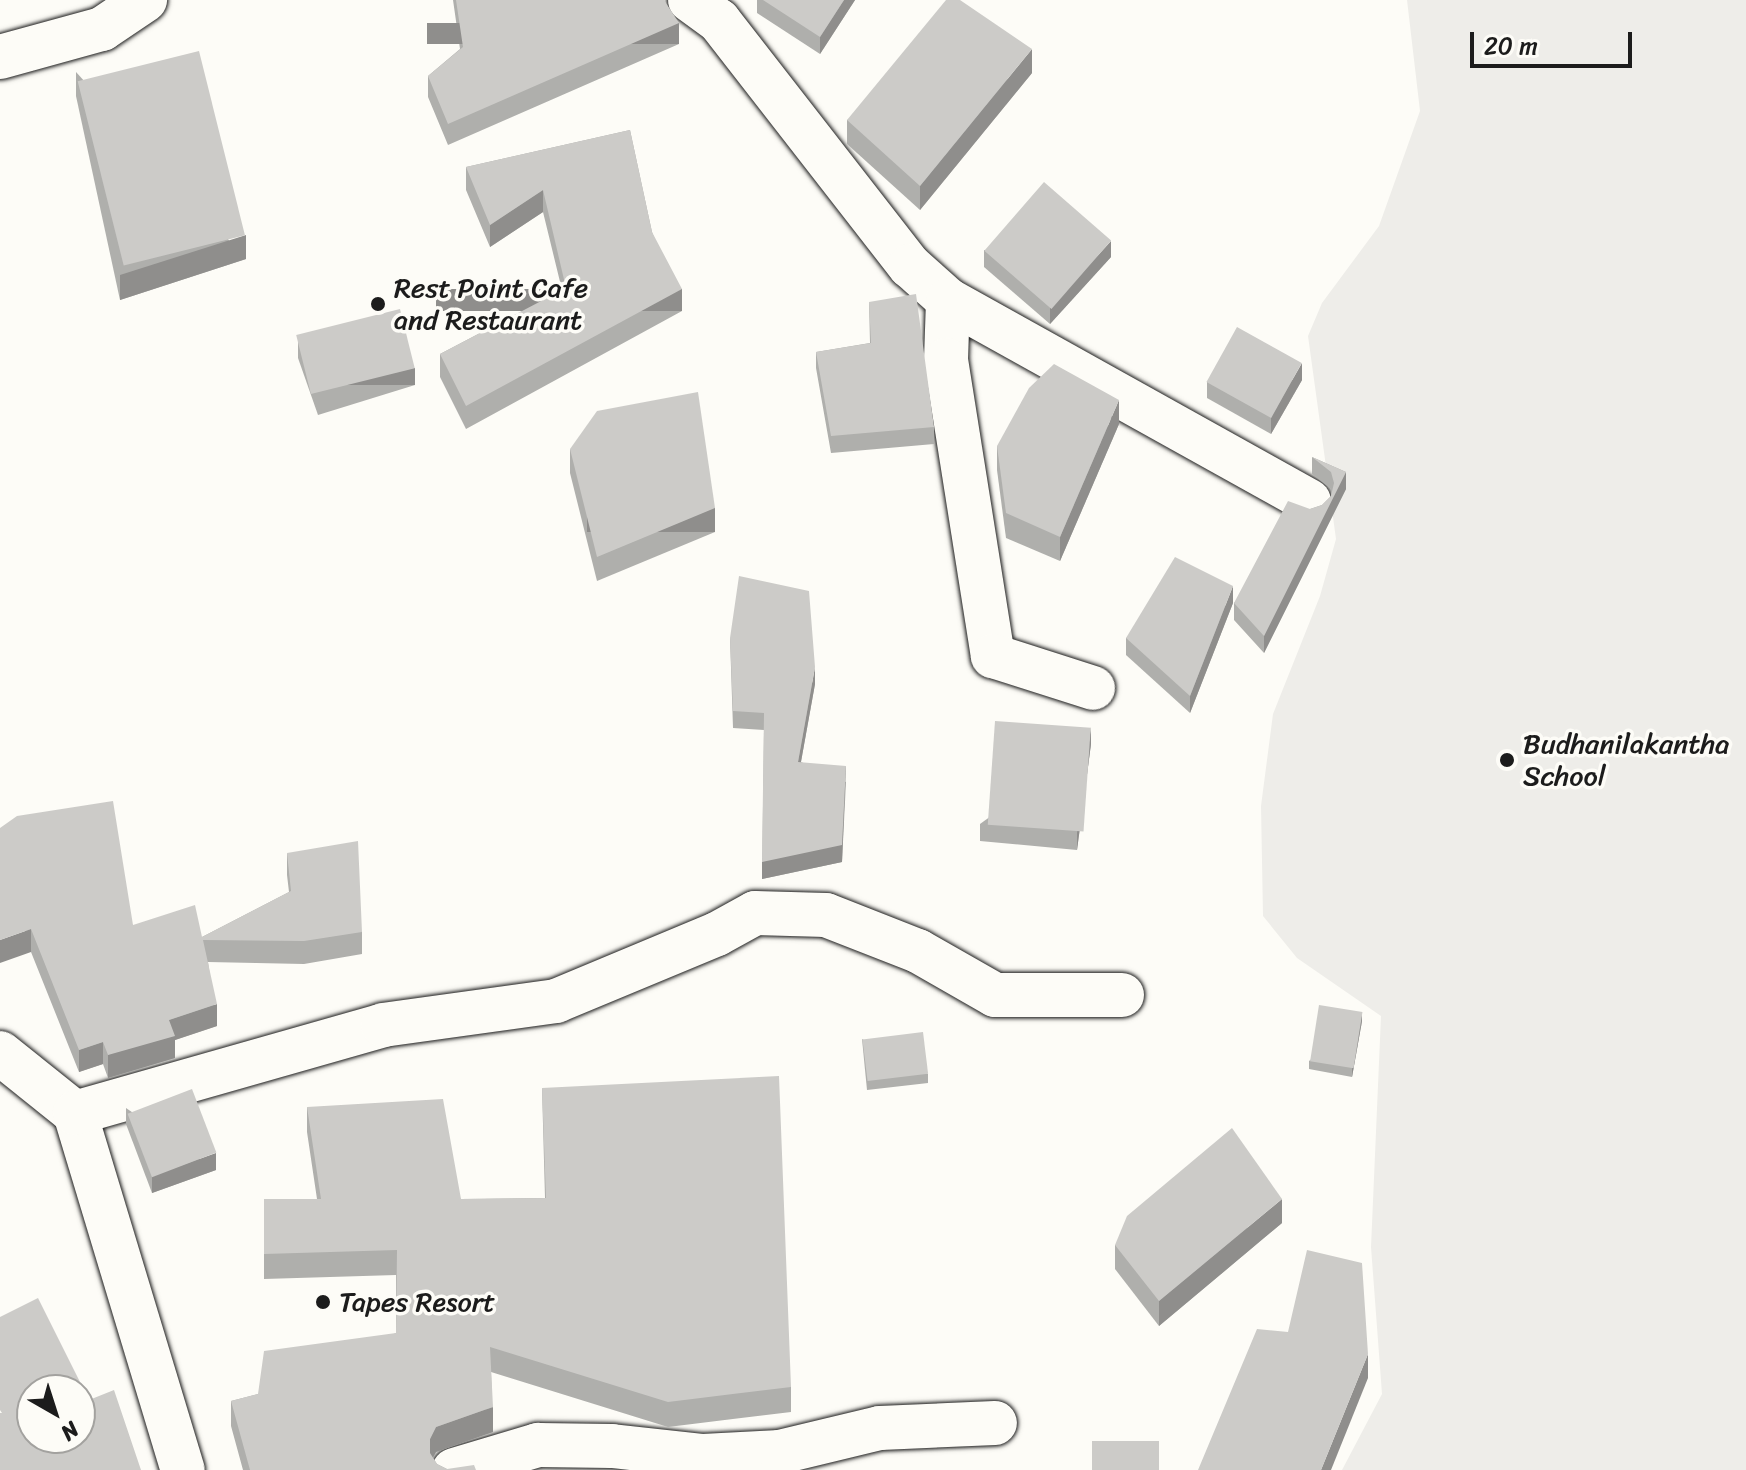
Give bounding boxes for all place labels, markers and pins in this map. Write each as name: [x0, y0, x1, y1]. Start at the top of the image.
place label: Rest Point Cafe and Restaurant: [394, 271, 590, 337]
marker: Rest Point Cafe and Restaurant: [369, 295, 387, 313]
place label: Budhanilakantha School: [1523, 727, 1729, 793]
marker: Budhanilakantha School: [1498, 751, 1516, 769]
place label: Tapes Resort: [339, 1285, 497, 1319]
marker: Tapes Resort: [314, 1293, 332, 1311]

